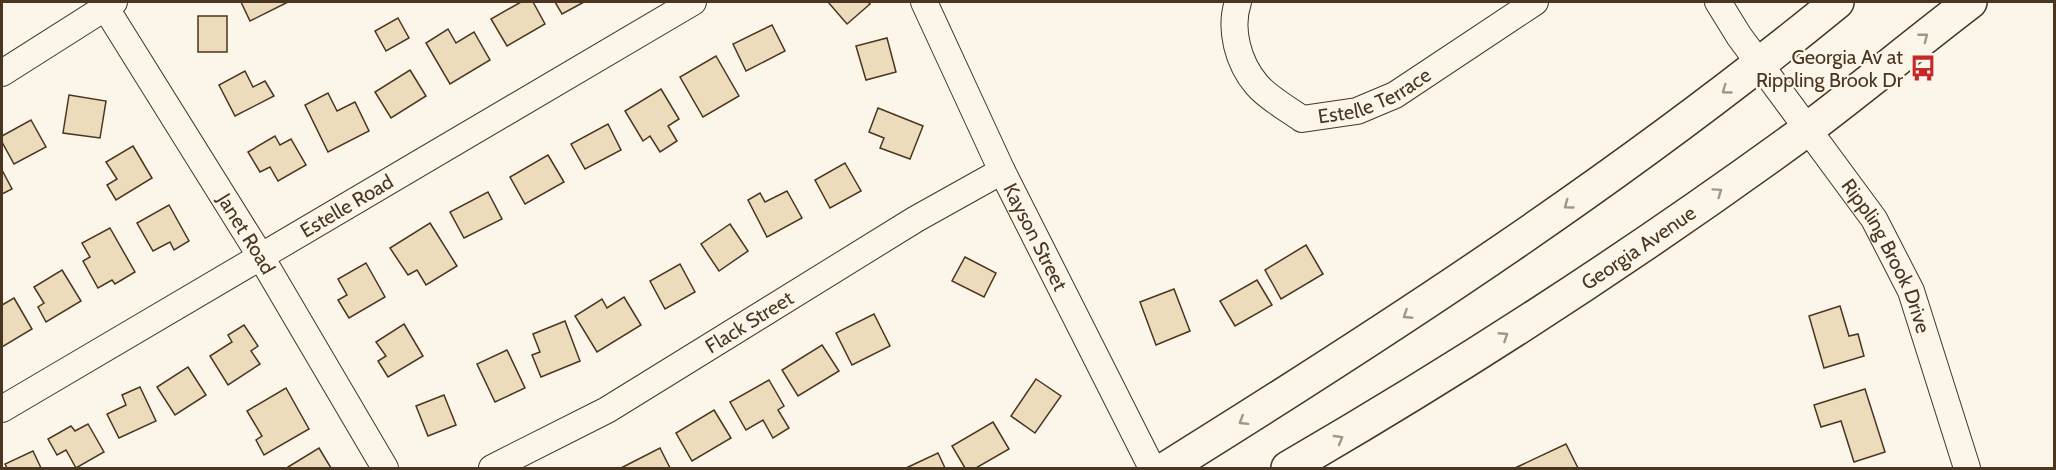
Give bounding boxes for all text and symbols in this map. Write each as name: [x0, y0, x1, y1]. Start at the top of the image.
one-way arrow: [1918, 34, 1929, 45]
place label: Georgia Av at Rippling Brook Dr: [1756, 45, 1904, 92]
bus stop icon: Georgia Av at Rippling Brook Dr: [1908, 53, 1938, 83]
street label: Estelle Terrace: [1316, 63, 1435, 129]
one-way arrow: [1721, 83, 1732, 94]
street label: Estelle Road: [296, 169, 397, 243]
street label: Rippling Brook Drive: [1836, 174, 1936, 336]
street label: Kayson Street: [998, 179, 1072, 295]
street label: Janet Road: [212, 188, 280, 278]
one-way arrow: [1711, 188, 1722, 199]
one-way arrow: [1563, 198, 1574, 209]
street label: Georgia Avenue: [1577, 201, 1700, 295]
street label: Flack Street: [701, 286, 798, 358]
one-way arrow: [1403, 308, 1414, 319]
one-way arrow: [1497, 332, 1508, 343]
one-way arrow: [1239, 413, 1249, 425]
one-way arrow: [1333, 435, 1343, 446]

